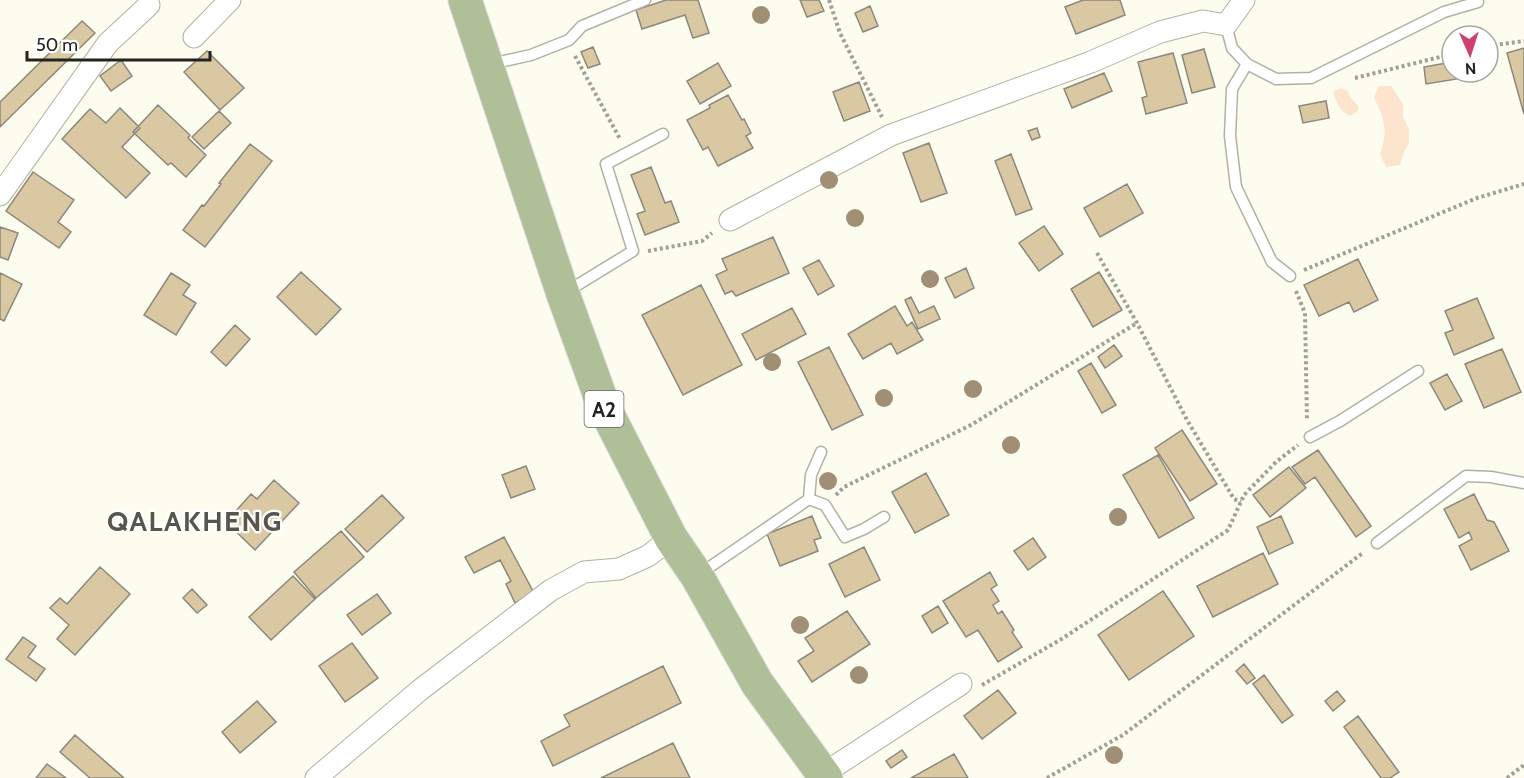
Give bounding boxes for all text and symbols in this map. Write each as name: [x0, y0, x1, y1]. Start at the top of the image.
scale bar: [27, 24, 210, 62]
north arrow: [1440, 24, 1500, 84]
text: 50 m: [36, 34, 78, 56]
text: N: [1465, 59, 1477, 78]
road number: A2: [584, 391, 624, 427]
district label: QALAKHENG: [107, 504, 283, 538]

